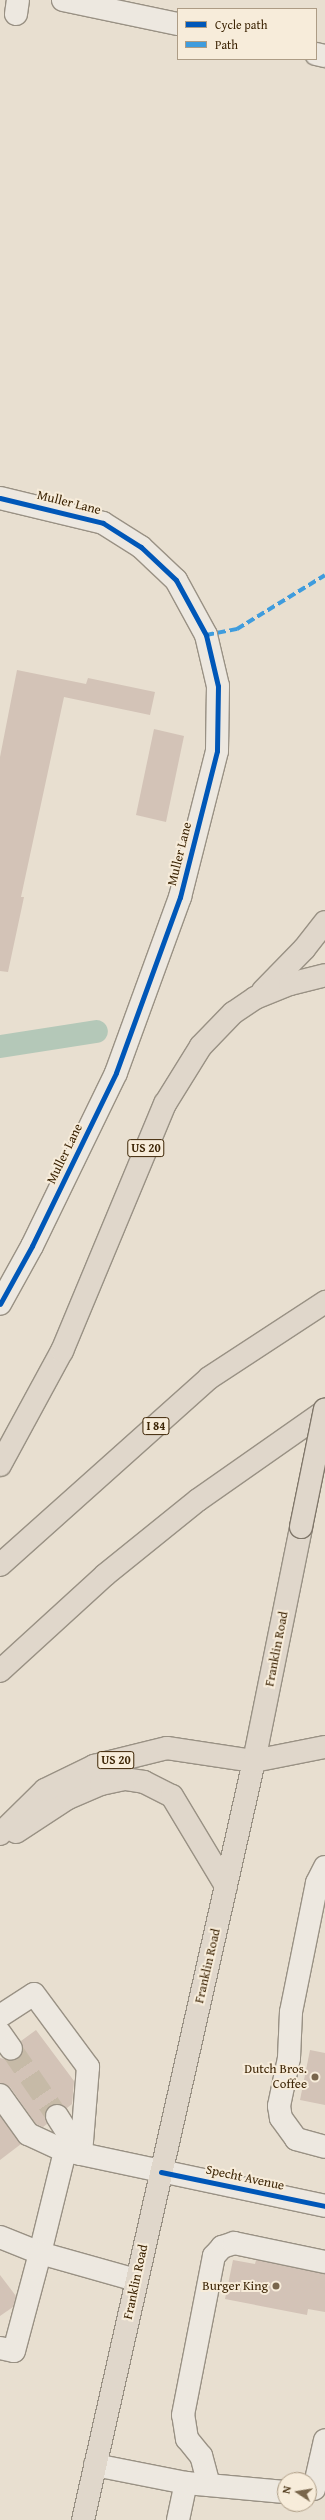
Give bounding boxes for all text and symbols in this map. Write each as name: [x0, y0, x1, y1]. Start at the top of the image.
legend: [177, 8, 317, 60]
text: Cycle path: [215, 16, 267, 33]
text: Path: [215, 36, 238, 53]
street label: Muller Lane: [35, 488, 103, 518]
street label: Muller Lane: [165, 820, 195, 888]
street label: Muller Lane: [44, 1121, 86, 1187]
road number: US 20: [127, 1138, 165, 1158]
road number: I 84: [142, 1416, 170, 1436]
street label: Franklin Road: [262, 1610, 292, 1688]
road number: US 20: [97, 1750, 135, 1770]
street label: Franklin Road: [192, 1927, 224, 2005]
place label: Dutch Bros. Coffee: [244, 2062, 307, 2093]
marker: Dutch Bros. Coffee: [310, 2072, 320, 2082]
street label: Specht Avenue: [204, 2162, 286, 2194]
street label: Franklin Road: [120, 2243, 152, 2321]
place label: Burger King: [202, 2278, 268, 2294]
marker: Burger King: [271, 2281, 281, 2291]
north arrow: [277, 2472, 317, 2512]
text: N: [278, 2484, 295, 2495]

